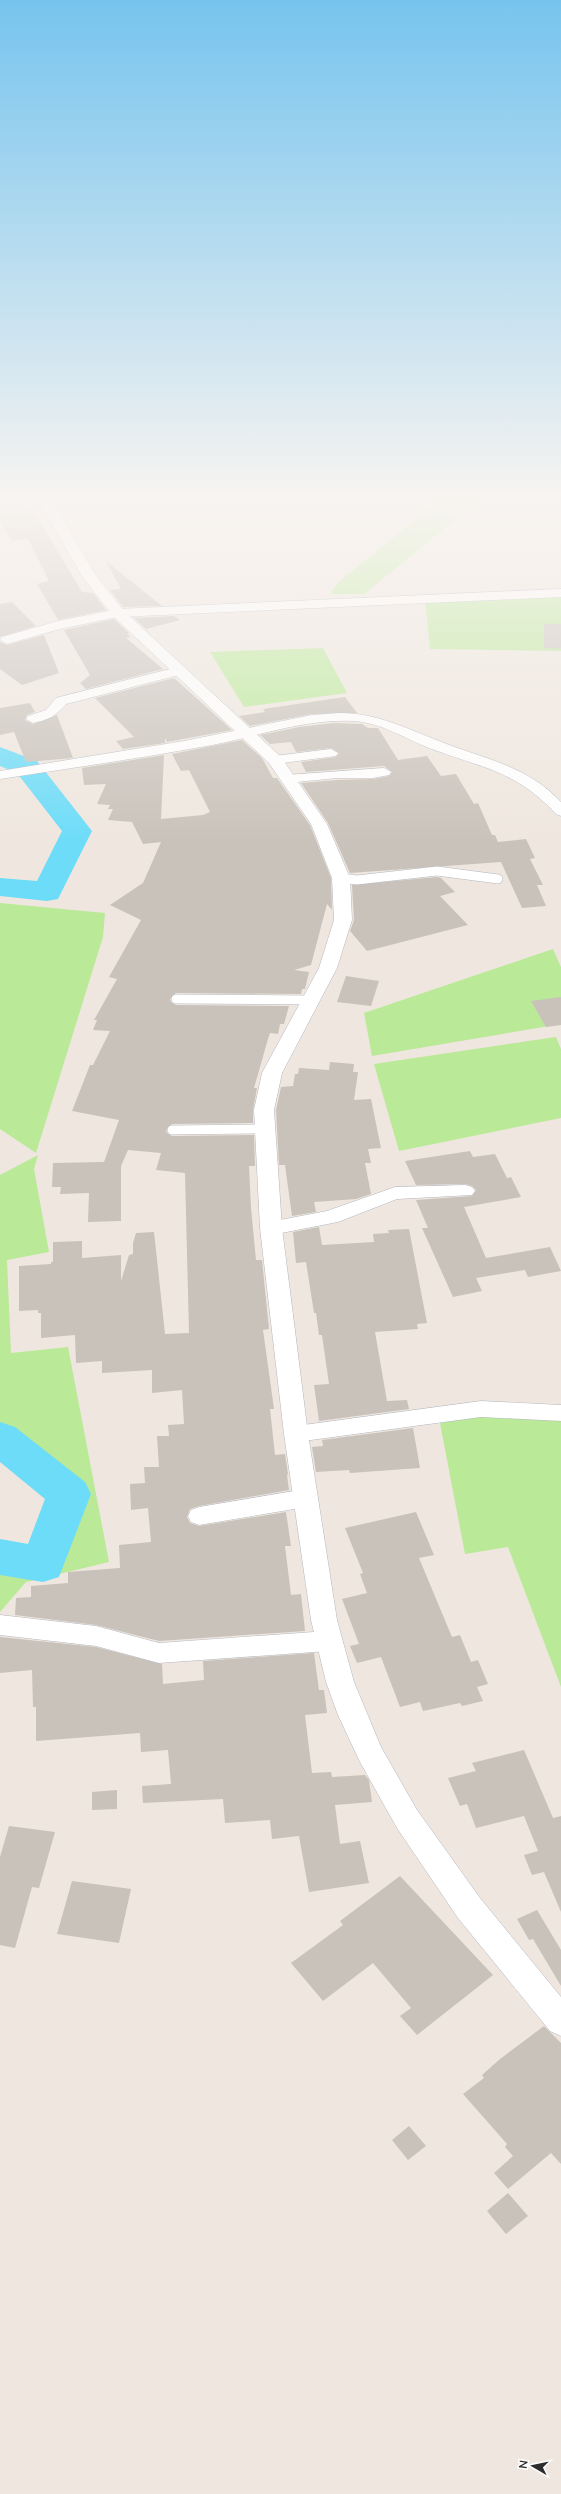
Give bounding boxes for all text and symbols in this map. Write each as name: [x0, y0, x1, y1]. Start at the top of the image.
north arrow: [513, 2446, 553, 2486]
text: N: [516, 2459, 530, 2470]

